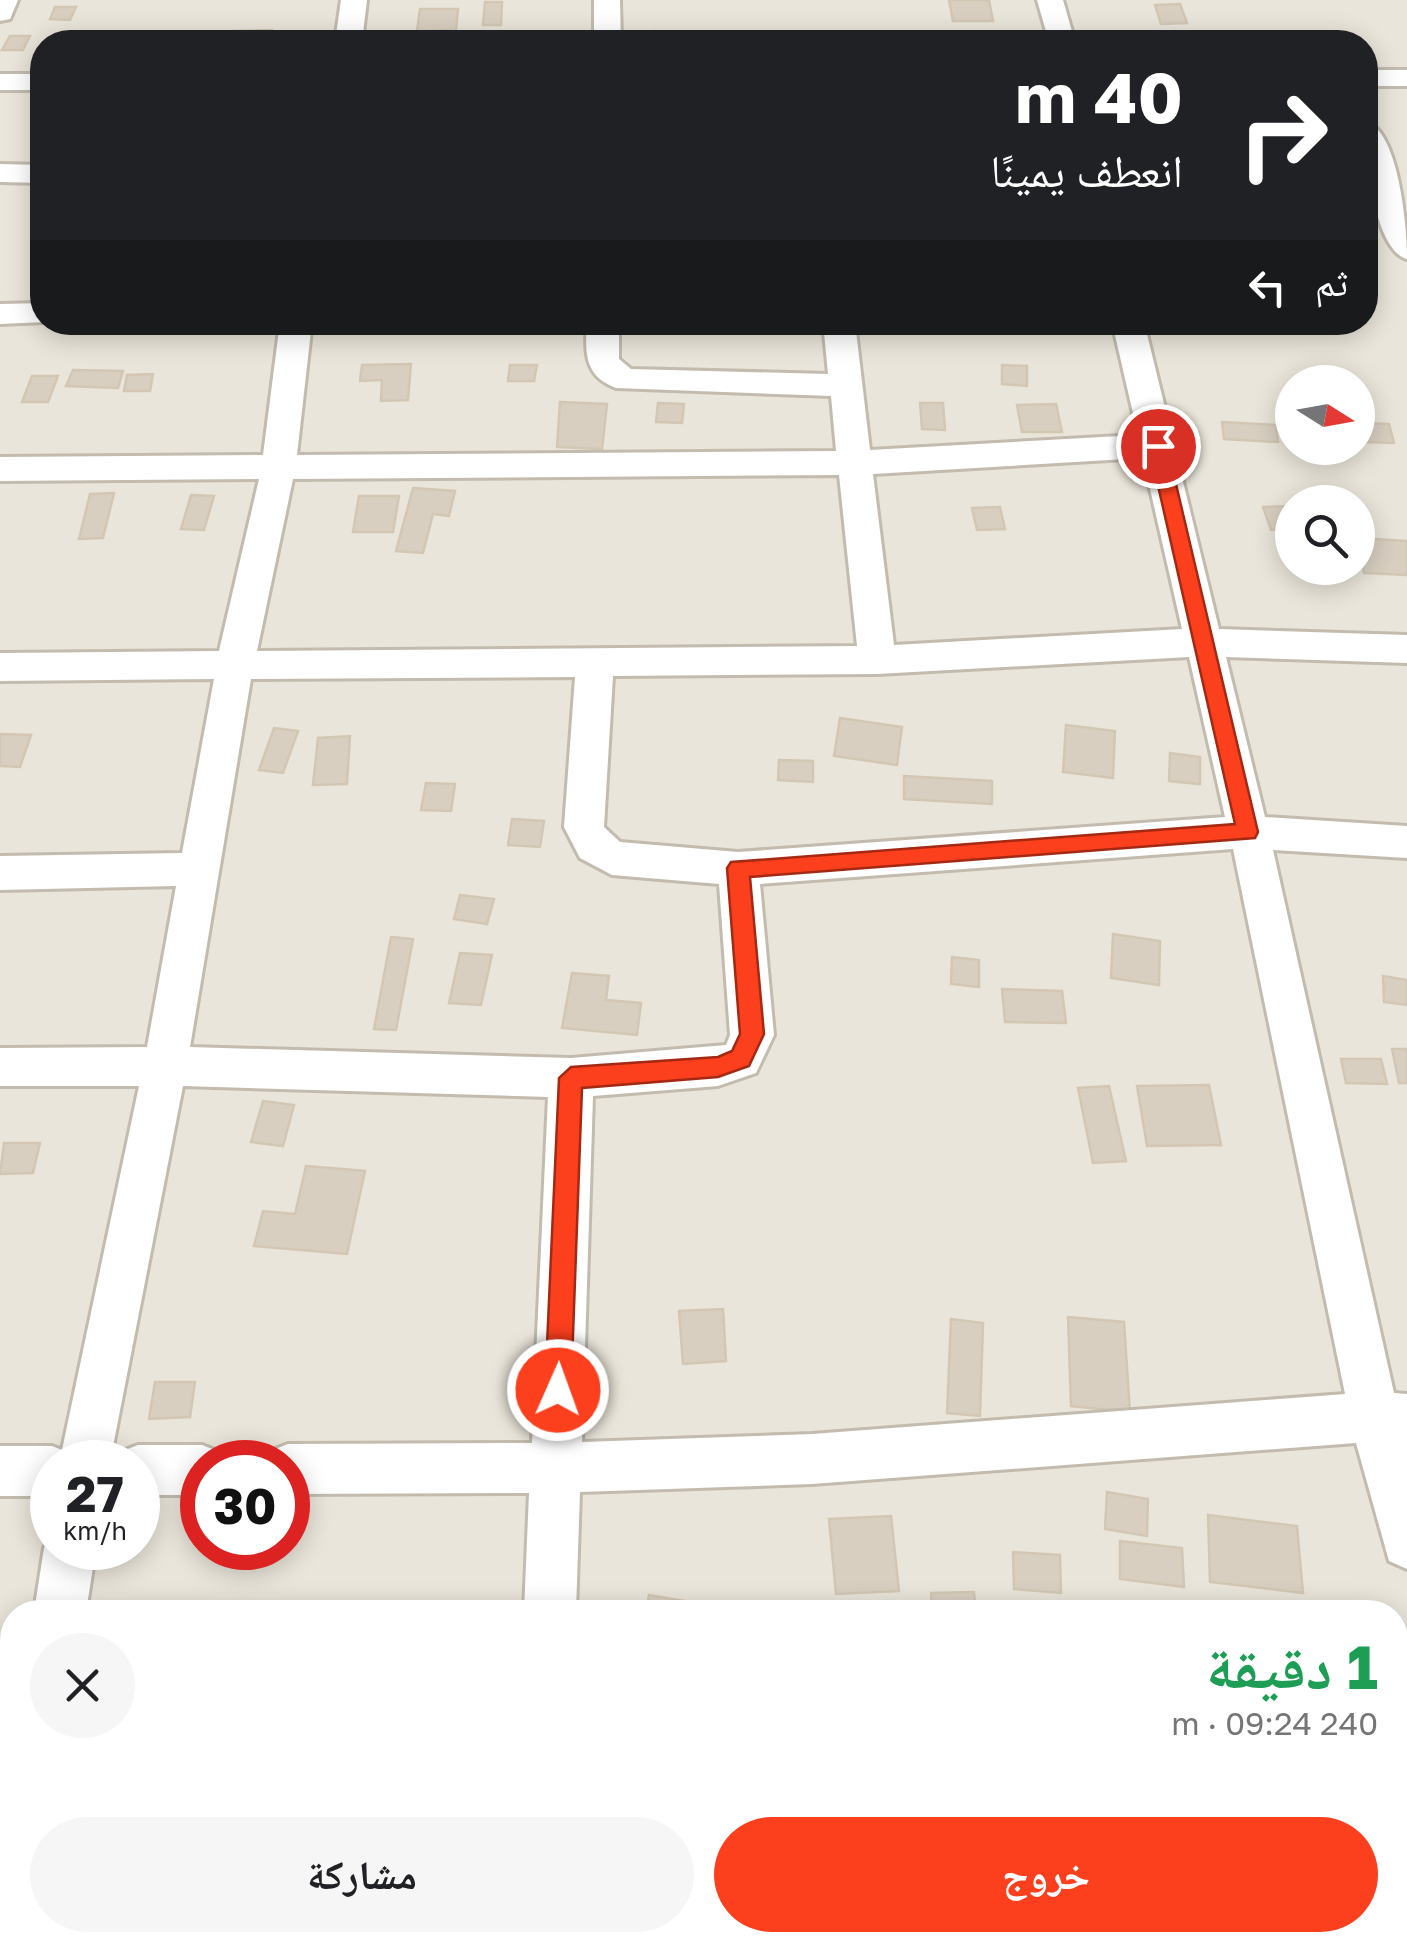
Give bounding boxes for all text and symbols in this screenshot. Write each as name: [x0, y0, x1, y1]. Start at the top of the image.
text: 40 m: [1015, 54, 1183, 138]
icon: right: [1218, 70, 1348, 200]
text: انعطف يمينًا: [990, 143, 1183, 197]
text: ثم: [1315, 259, 1348, 304]
icon: left: [1240, 260, 1295, 315]
north arrow: [1275, 365, 1375, 465]
map controls: [1275, 365, 1375, 585]
pin: [1116, 404, 1201, 489]
icon: arrive: [1131, 419, 1186, 474]
button: search: [1275, 485, 1375, 585]
position arrow: [506, 1338, 610, 1442]
speed limit sign: 30: [180, 1440, 310, 1570]
text: 27: [66, 1463, 124, 1523]
text: km/h: [63, 1515, 127, 1546]
text: 1 دقيقة: [1206, 1630, 1378, 1702]
button: close: [30, 1633, 135, 1738]
text: 240 m · 09:24: [1171, 1704, 1378, 1742]
button: مشاركة: [30, 1817, 694, 1932]
button: خروج: [714, 1817, 1378, 1932]

